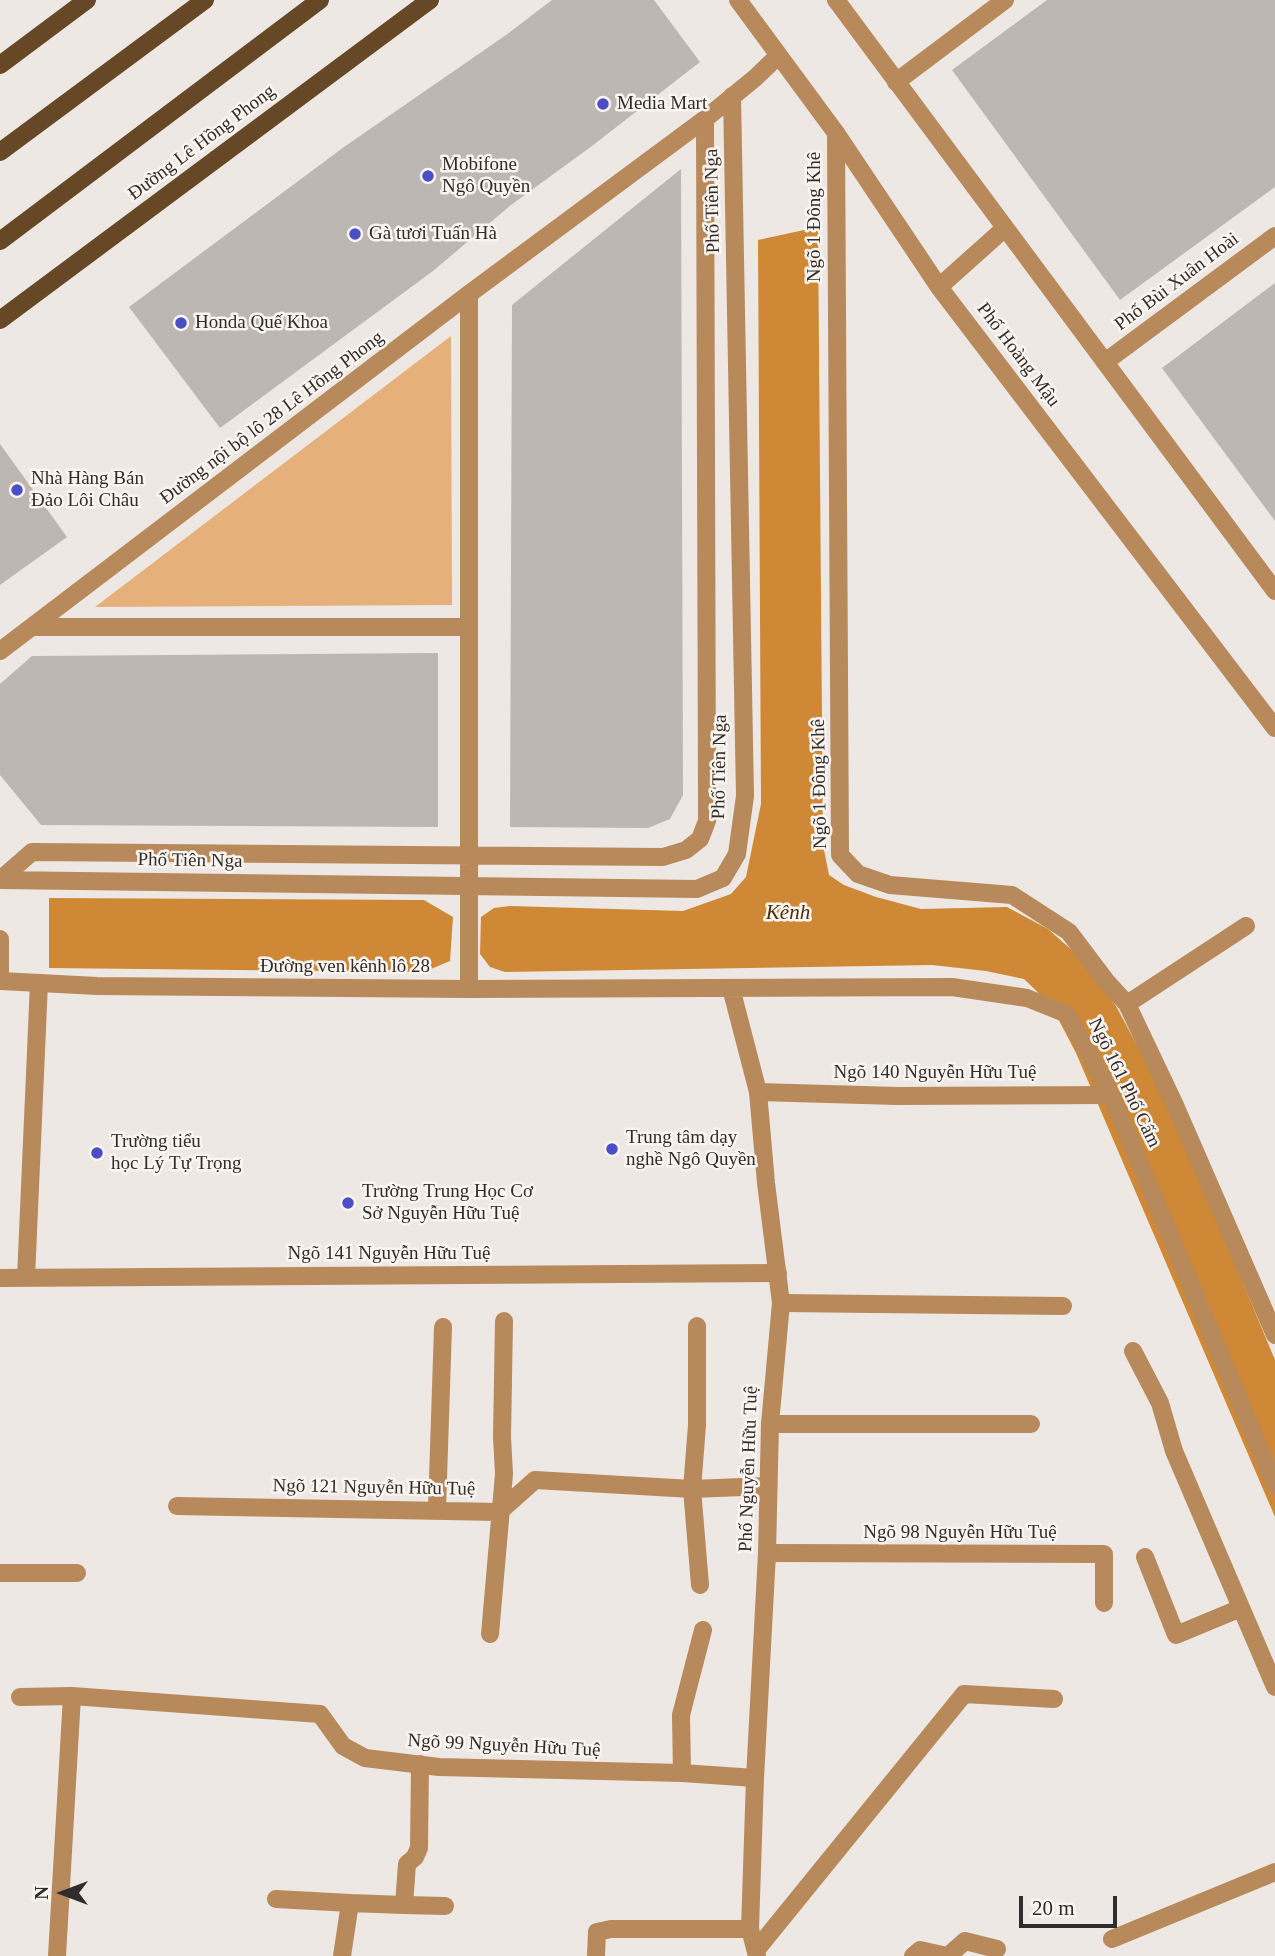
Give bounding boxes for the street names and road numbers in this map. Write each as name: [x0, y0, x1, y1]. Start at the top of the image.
street label: Đường Lê Hồng Phong: [124, 80, 280, 206]
street label: Phố Tiên Nga: [701, 148, 725, 254]
street label: Ngõ 1 Đông Khê: [804, 152, 826, 282]
street label: Phố Bùi Xuân Hoài: [1110, 228, 1244, 336]
street label: Phố Hoàng Mậu: [971, 298, 1065, 412]
street label: Đường nội bộ lô 28 Lê Hồng Phong: [156, 326, 388, 510]
street label: Phố Tiên Nga: [708, 714, 732, 820]
street label: Ngõ 1 Đông Khê: [807, 719, 833, 849]
street label: Phố Tiên Nga: [137, 849, 243, 873]
street label: Đường ven kênh lô 28: [260, 956, 430, 978]
street label: Ngõ 161 Phố Cấm: [1083, 1015, 1165, 1151]
street label: Ngõ 140 Nguyễn Hữu Tuệ: [834, 1062, 1036, 1084]
street label: Ngõ 141 Nguyễn Hữu Tuệ: [288, 1243, 490, 1265]
street label: Phố Nguyễn Hữu Tuệ: [735, 1385, 763, 1553]
street label: Ngõ 121 Nguyễn Hữu Tuệ: [272, 1475, 476, 1501]
street label: Ngõ 98 Nguyễn Hữu Tuệ: [863, 1522, 1057, 1544]
street label: Ngõ 99 Nguyễn Hữu Tuệ: [407, 1730, 601, 1762]

